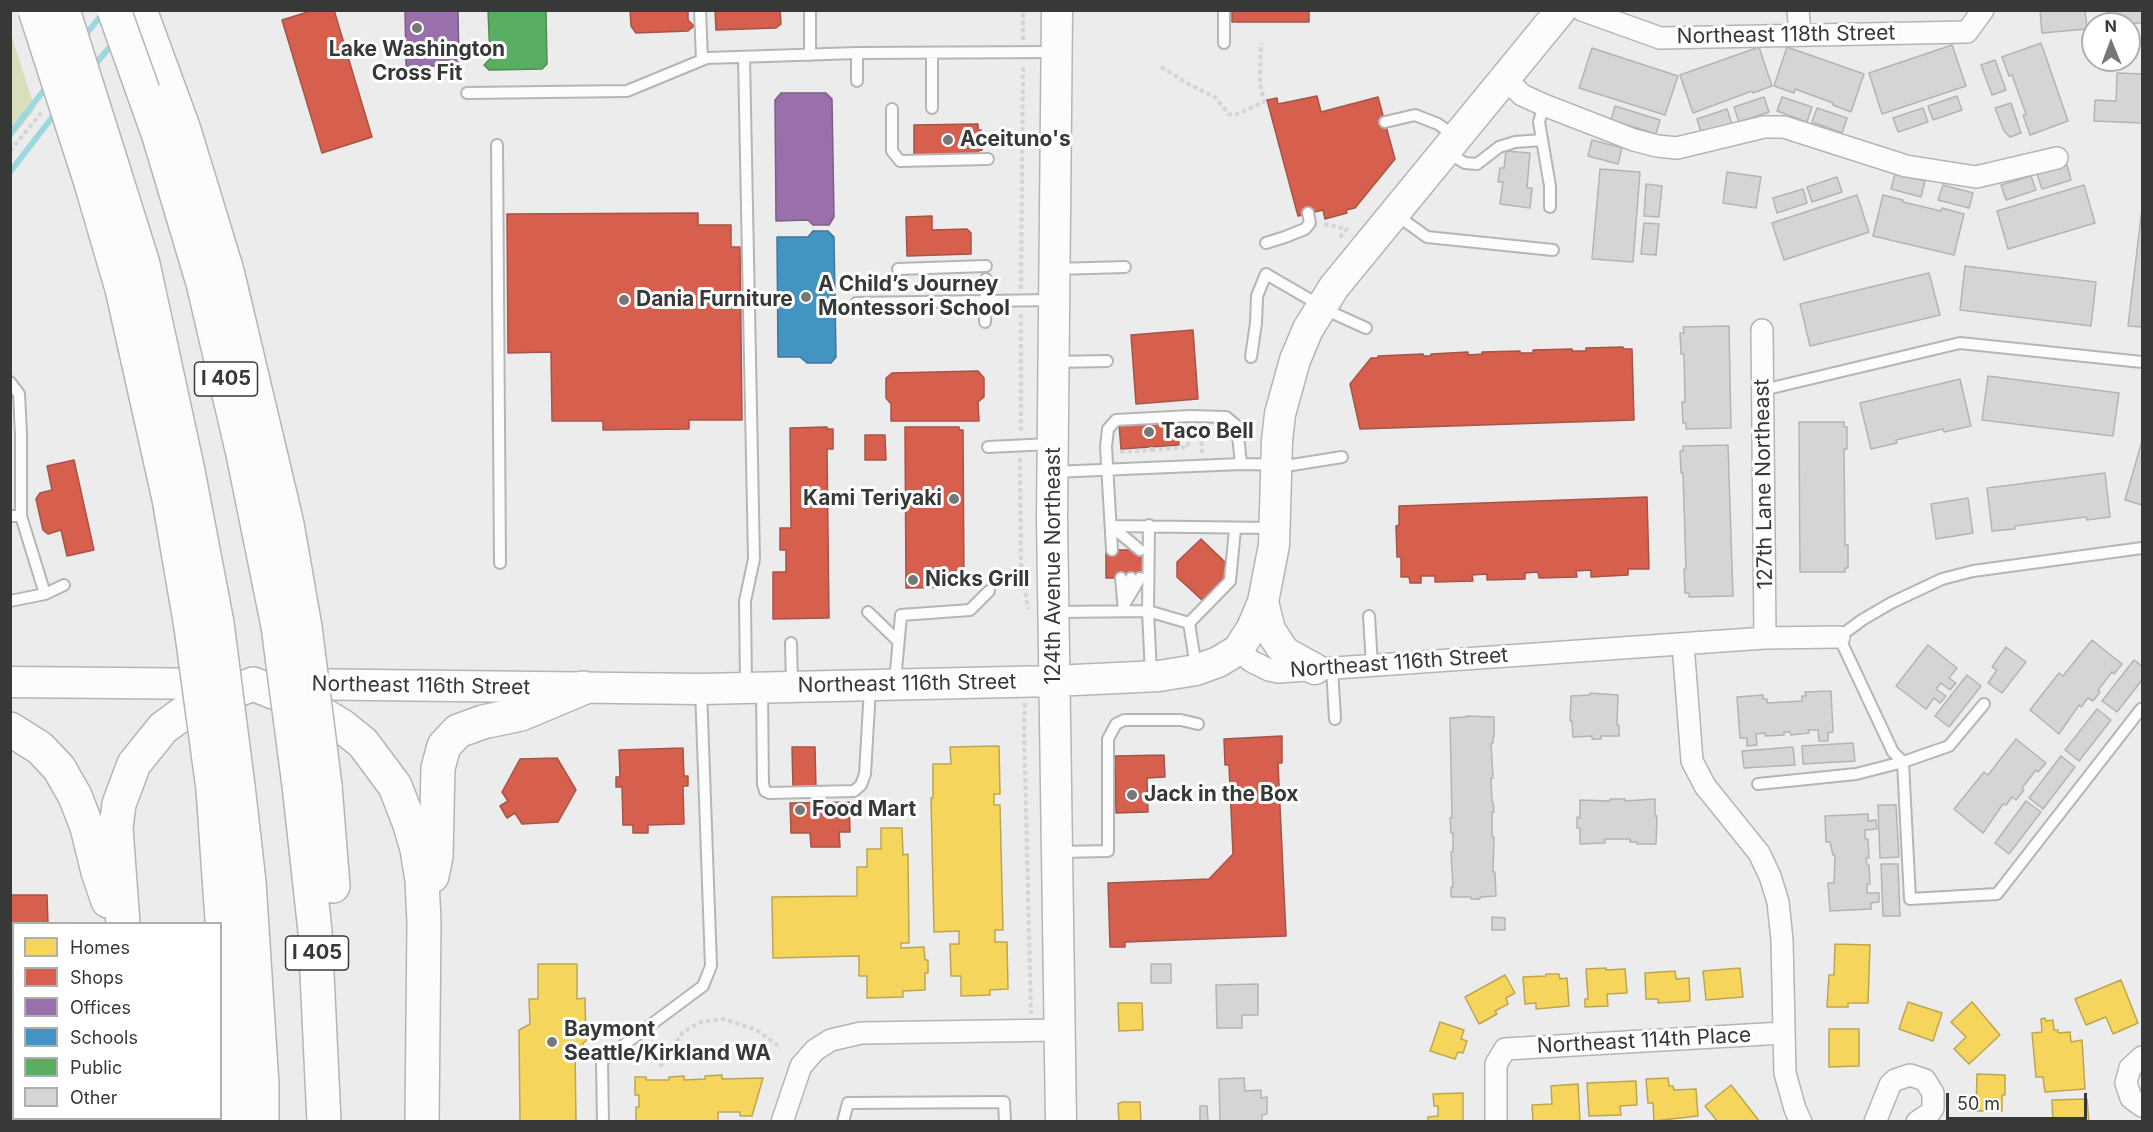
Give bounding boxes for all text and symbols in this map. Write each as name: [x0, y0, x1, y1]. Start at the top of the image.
north arrow: [2081, 12, 2141, 72]
text: N: [2104, 16, 2117, 36]
street label: Northeast 118th Street: [1677, 20, 1895, 50]
marker: Lake Washington Cross Fit: [410, 21, 424, 35]
place label: Lake Washington Cross Fit: [329, 37, 505, 87]
place label: Aceituno's: [960, 127, 1071, 153]
marker: Aceituno's: [941, 133, 955, 147]
place label: A Child’s Journey Montessori School: [818, 272, 1010, 322]
place label: Dania Furniture: [636, 287, 793, 313]
marker: A Child’s Journey Montessori School: [799, 290, 813, 304]
marker: Dania Furniture: [617, 293, 631, 307]
road number: I 405: [194, 362, 258, 396]
street label: 127th Lane Northeast: [1750, 378, 1778, 590]
place label: Taco Bell: [1161, 419, 1254, 445]
marker: Taco Bell: [1142, 425, 1156, 439]
street label: 124th Avenue Northeast: [1041, 447, 1067, 685]
place label: Kami Teriyaki: [803, 486, 942, 512]
marker: Kami Teriyaki: [947, 492, 961, 506]
place label: Nicks Grill: [925, 567, 1030, 593]
marker: Nicks Grill: [906, 573, 920, 587]
street label: Northeast 116th Street: [1289, 643, 1509, 683]
street label: Northeast 116th Street: [798, 669, 1016, 699]
street label: Northeast 116th Street: [312, 671, 530, 701]
place label: Jack in the Box: [1144, 782, 1299, 808]
marker: Jack in the Box: [1125, 788, 1139, 802]
place label: Food Mart: [812, 797, 916, 823]
marker: Food Mart: [793, 803, 807, 817]
legend: [12, 922, 222, 1120]
road number: I 405: [286, 936, 348, 970]
text: Homes: [70, 937, 130, 958]
text: Shops: [70, 967, 124, 988]
text: Offices: [70, 997, 131, 1018]
place label: Baymont Seattle/Kirkland WA: [564, 1017, 771, 1067]
street label: Northeast 114th Place: [1536, 1023, 1752, 1059]
text: Schools: [70, 1027, 138, 1048]
marker: Baymont Seattle/Kirkland WA: [545, 1035, 559, 1049]
text: Public: [70, 1057, 122, 1078]
scale bar: [1949, 1081, 2090, 1119]
text: Other: [70, 1087, 118, 1108]
text: 50 m: [1957, 1093, 2000, 1114]

